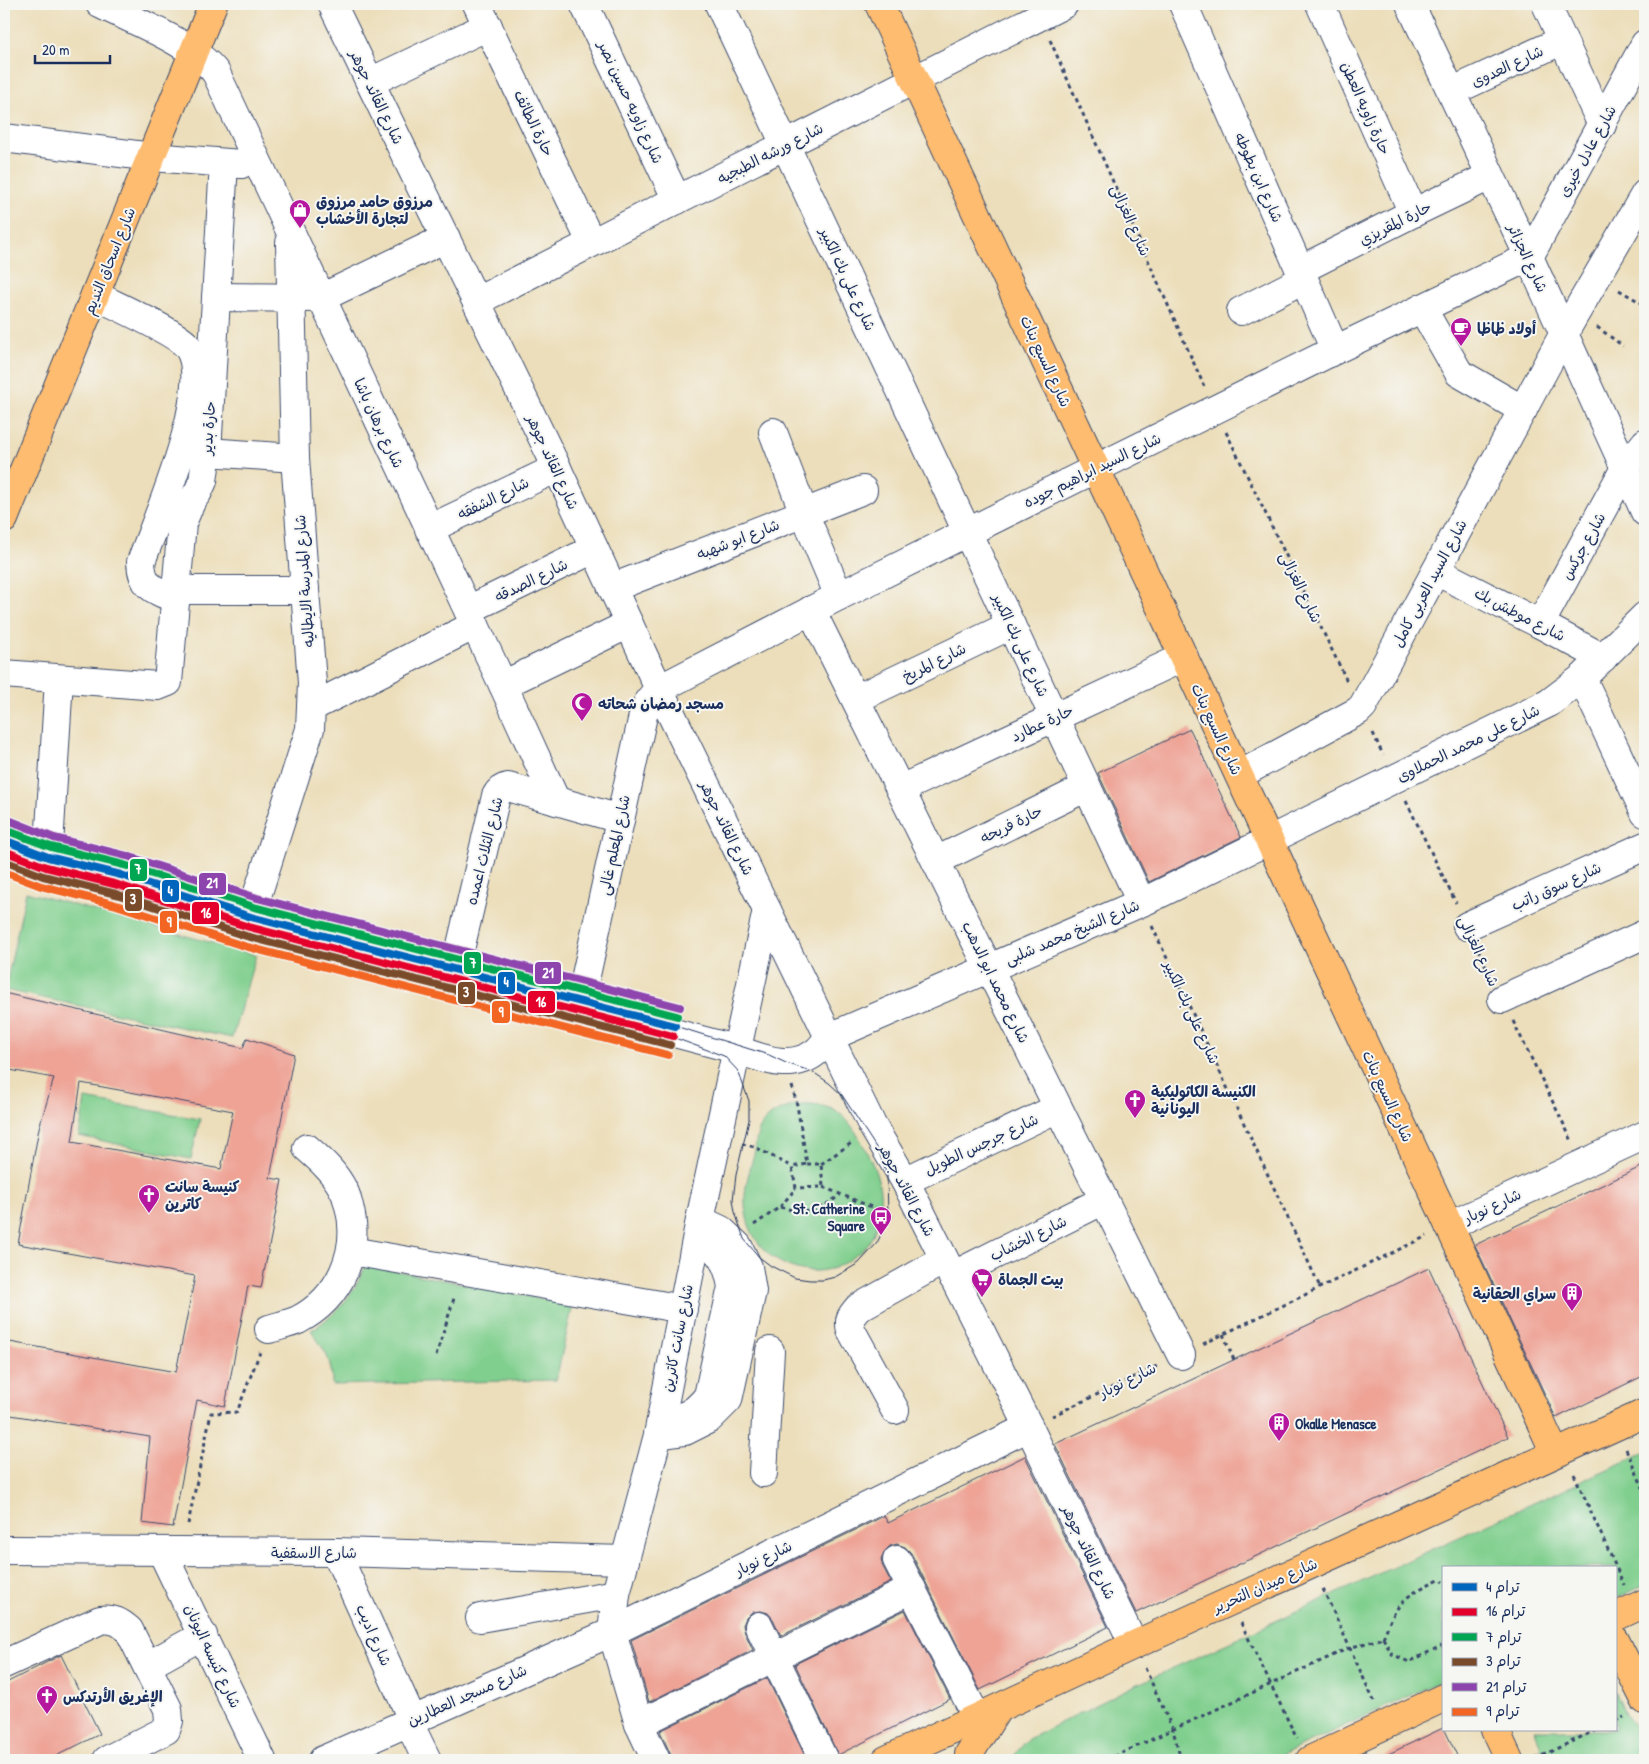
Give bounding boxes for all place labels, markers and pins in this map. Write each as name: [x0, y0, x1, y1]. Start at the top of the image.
place label: مرزوق حامد مرزوق لتجارة الأخشاب: [316, 191, 433, 229]
shop icon: مرزوق حامد مرزوق لتجارة الأخشاب: [288, 198, 312, 229]
cafe icon: أولاد ظاظا: [1449, 316, 1473, 347]
place label: أولاد ظاظا: [1477, 318, 1537, 339]
mosque icon: مسجد رمضان شحاته: [570, 691, 594, 722]
place label: مسجد رمضان شحاته: [598, 693, 724, 714]
place label: الكنيسة الكاثوليكية اليونانية: [1151, 1081, 1256, 1119]
church icon: الكنيسة الكاثوليكية اليونانية: [1123, 1088, 1147, 1119]
place label: كنيسة سانت كاترين: [165, 1176, 240, 1214]
church icon: كنيسة سانت كاترين: [137, 1183, 161, 1214]
place label: St. Catherine Square: [793, 1198, 865, 1237]
bus stop icon: St. Catherine Square: [869, 1205, 893, 1236]
supermarket icon: بيت الجماة: [970, 1267, 994, 1298]
place label: بيت الجماة: [998, 1269, 1063, 1290]
building icon: سراي الحقانية: [1560, 1281, 1584, 1312]
place label: سراي الحقانية: [1473, 1283, 1556, 1306]
building icon: Okalle Menasce: [1267, 1411, 1291, 1442]
place label: Okalle Menasce: [1295, 1413, 1376, 1434]
church icon: الإغريق الأرتدكس: [35, 1684, 59, 1715]
place label: الإغريق الأرتدكس: [63, 1686, 163, 1707]

